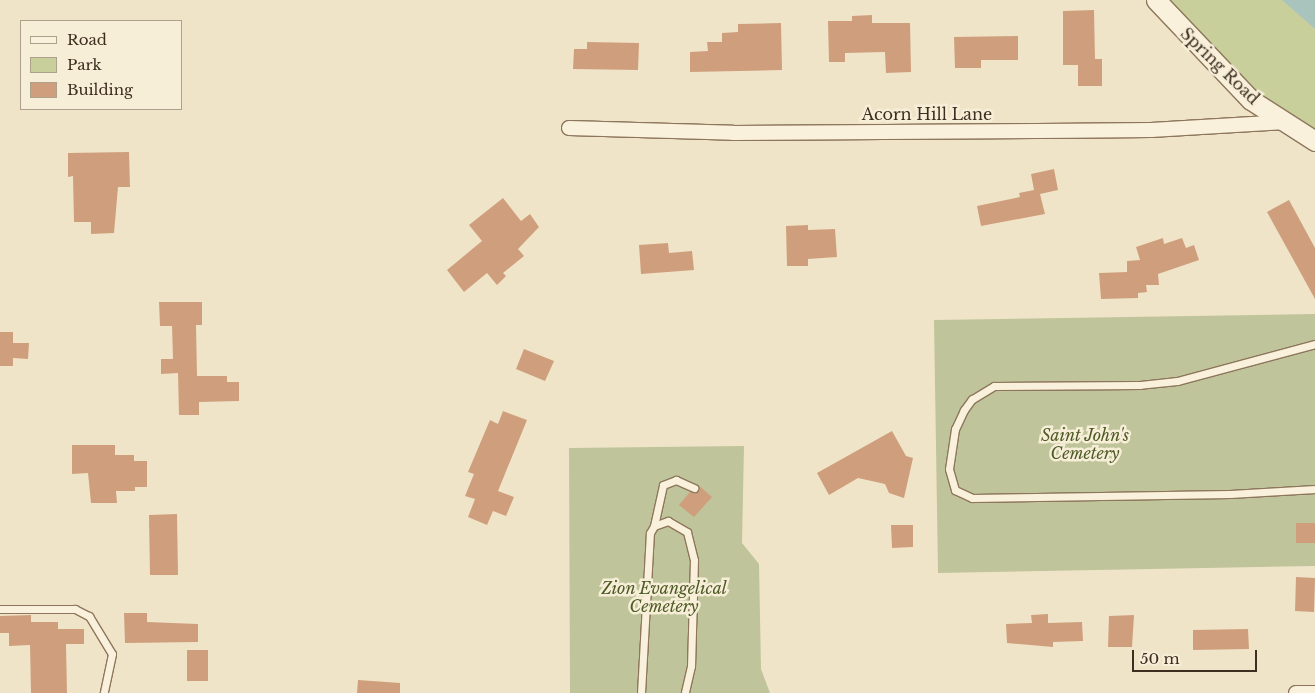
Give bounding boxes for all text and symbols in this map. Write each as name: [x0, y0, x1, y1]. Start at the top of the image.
legend: [20, 20, 182, 110]
street label: Spring Road: [1177, 24, 1263, 108]
text: Road: [67, 30, 107, 49]
text: Park: [67, 55, 102, 74]
text: Building: [67, 80, 133, 99]
street label: Acorn Hill Lane: [862, 104, 992, 124]
park label: Saint John's Cemetery: [1041, 425, 1129, 463]
park label: Zion Evangelical Cemetery: [601, 578, 727, 616]
scale bar: [1135, 640, 1260, 672]
text: 50 m: [1140, 649, 1180, 668]

